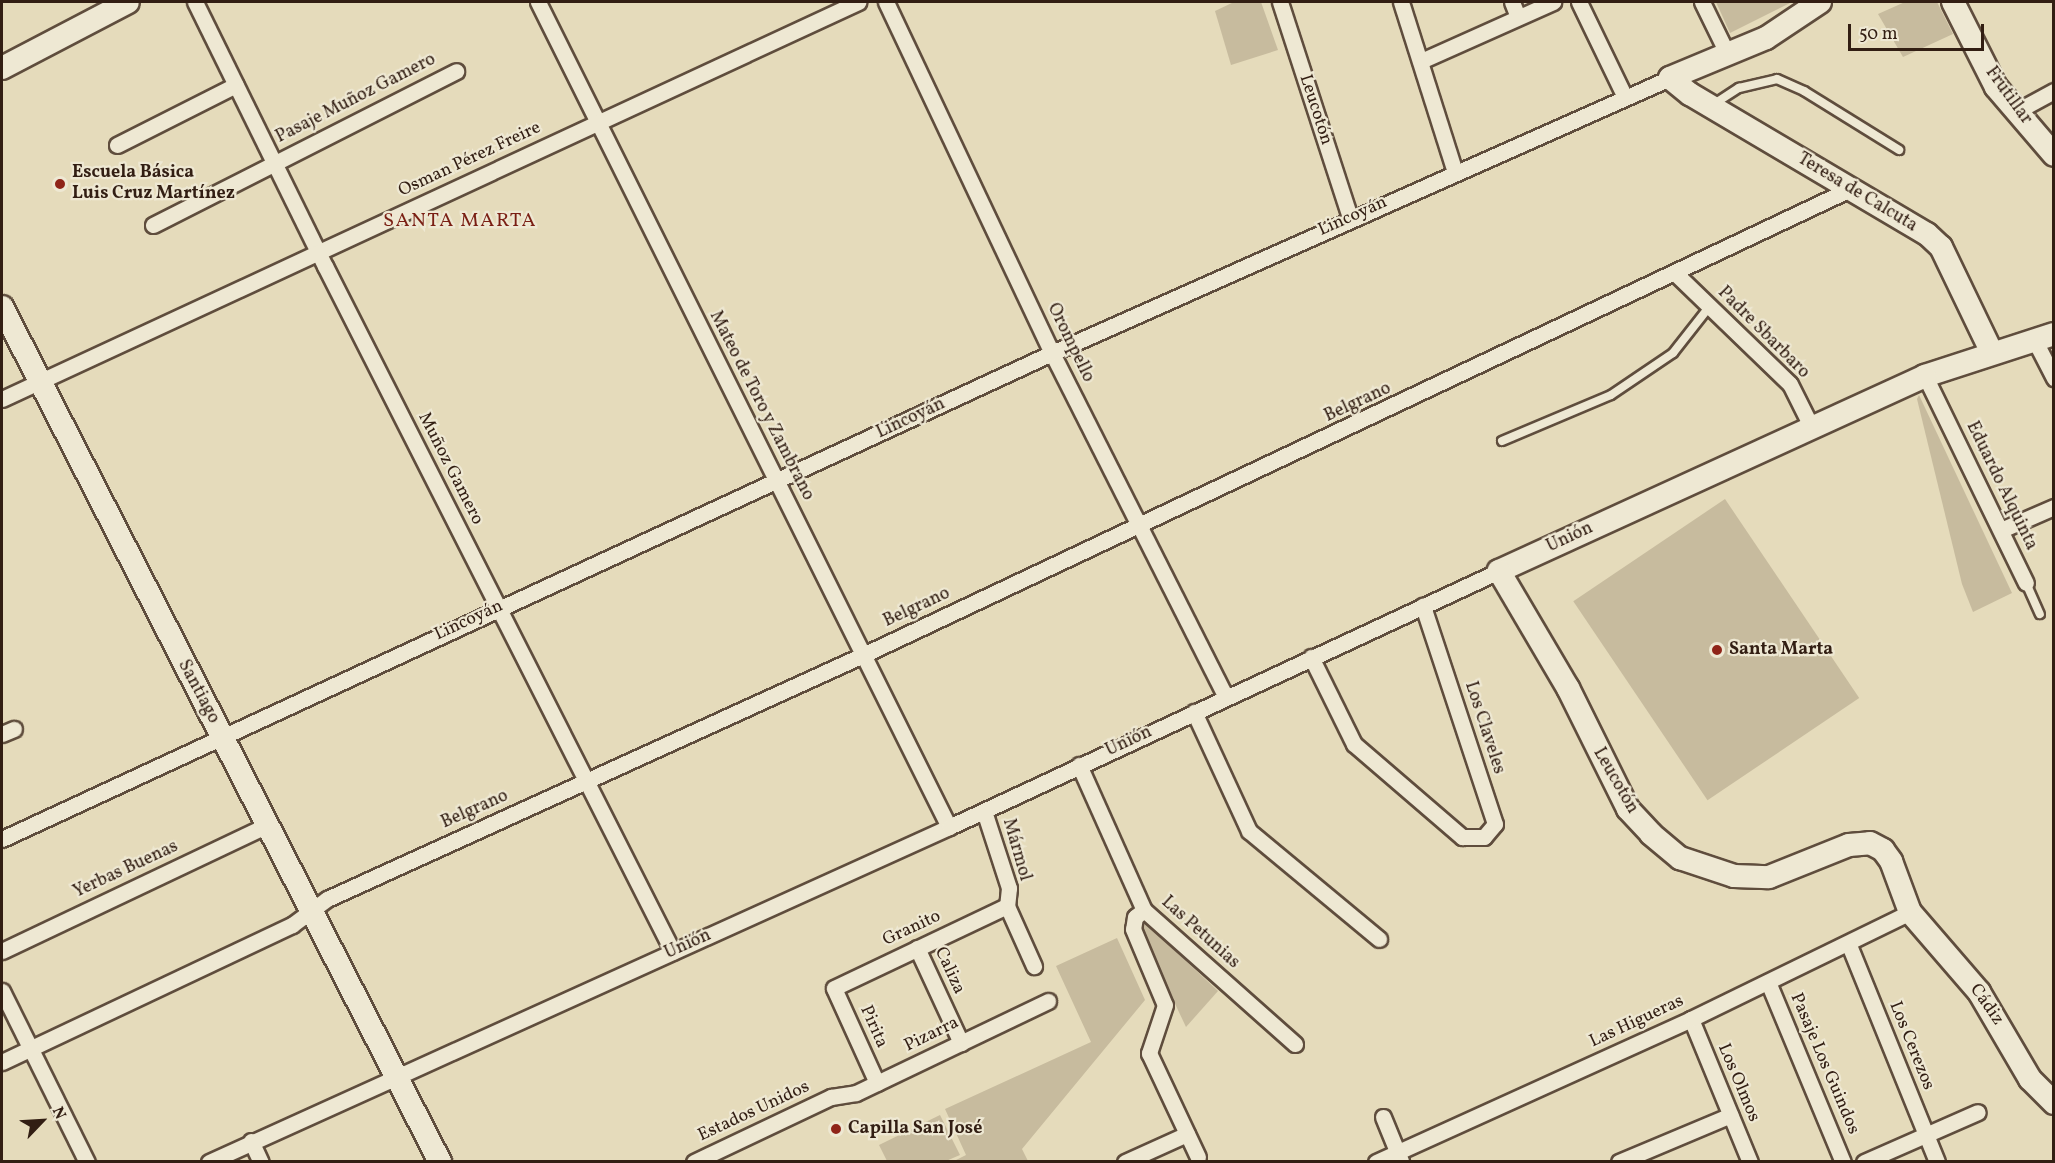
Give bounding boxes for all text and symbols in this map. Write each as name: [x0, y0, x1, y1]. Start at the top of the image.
scale bar: [1851, 12, 1988, 50]
text: 50 m: [1859, 22, 1898, 47]
street label: Pasaje Muñoz Gamero: [272, 49, 440, 149]
street label: Frutillar: [1980, 63, 2036, 129]
street label: Leucotón: [1293, 72, 1337, 148]
street label: Osman Pérez Freire: [395, 118, 545, 202]
street label: Teresa de Calcuta: [1793, 149, 1921, 237]
place label: Escuela Básica Luis Cruz Martínez: [72, 163, 235, 206]
marker: Escuela Básica Luis Cruz Martínez: [53, 177, 67, 191]
street label: Lincoyán: [1315, 192, 1391, 242]
district label: SANTA MARTA: [383, 209, 537, 233]
street label: Padre Sbarbaro: [1712, 282, 1814, 384]
street label: Orompello: [1042, 300, 1098, 386]
street label: Mateo de Toro y Zambrano: [703, 307, 819, 505]
street label: Belgrano: [1321, 378, 1395, 428]
street label: Lincoyán: [873, 394, 949, 444]
street label: Muñoz Gamero: [412, 409, 488, 529]
street label: Eduardo Alquinta: [1961, 418, 2041, 554]
street label: Unión: [1543, 518, 1597, 558]
street label: Belgrano: [880, 583, 954, 633]
street label: Lincoyán: [431, 596, 507, 646]
place label: Santa Marta: [1729, 639, 1833, 661]
marker: Santa Marta: [1710, 643, 1724, 657]
street label: Santiago: [172, 656, 224, 728]
street label: Los Claveles: [1459, 679, 1509, 777]
street label: Unión: [1102, 722, 1156, 762]
street label: Leucotón: [1587, 744, 1643, 818]
street label: Belgrano: [438, 786, 512, 834]
street label: Mármol: [997, 816, 1035, 884]
street label: Yerbas Buenas: [70, 836, 182, 904]
street label: Las Petunias: [1156, 892, 1244, 974]
street label: Granito: [880, 906, 944, 952]
street label: Unión: [661, 925, 715, 965]
street label: Caliza: [929, 944, 969, 998]
street label: Cádiz: [1964, 980, 2008, 1030]
street label: Pasaje Los Guindos: [1785, 990, 1863, 1138]
street label: Las Higueras: [1586, 991, 1688, 1053]
street label: Los Cerezos: [1883, 999, 1939, 1093]
street label: Pirita: [854, 1002, 892, 1052]
street label: Pizarra: [901, 1013, 963, 1057]
street label: Los Olmos: [1712, 1041, 1764, 1125]
street label: Estados Unidos: [695, 1077, 813, 1147]
north arrow: [12, 1091, 72, 1151]
text: N: [46, 1103, 71, 1123]
place label: Capilla San José: [848, 1118, 982, 1140]
marker: Capilla San José: [829, 1122, 843, 1136]

